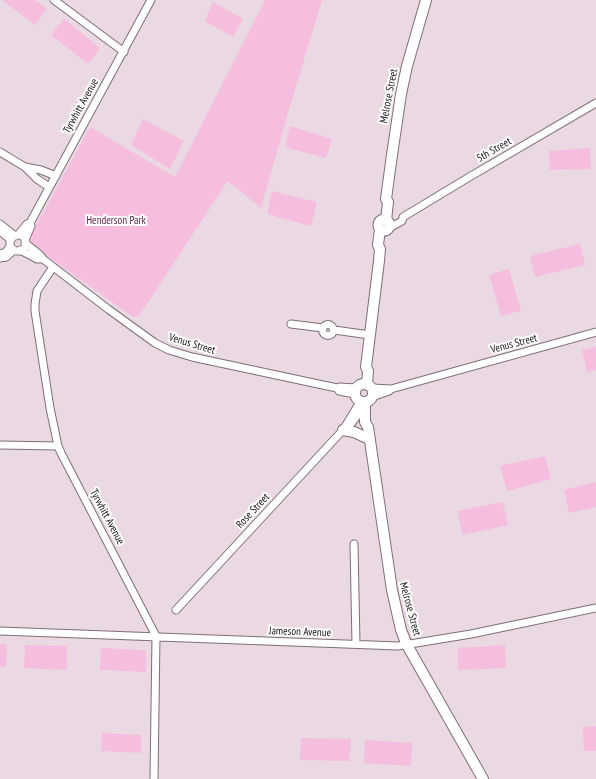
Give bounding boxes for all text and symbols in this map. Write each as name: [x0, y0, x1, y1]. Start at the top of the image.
street label: Melrose Street: [377, 68, 401, 124]
street label: Tyrwhitt Avenue: [60, 76, 102, 136]
street label: 5th Street: [474, 135, 514, 165]
park label: Henderson Park: [86, 214, 146, 228]
street label: Venus Street: [167, 331, 217, 357]
street label: Venus Street: [489, 331, 539, 357]
street label: Tyrwhitt Avenue: [87, 487, 127, 547]
street label: Rose Street: [234, 491, 272, 531]
street label: Melrose Street: [396, 581, 424, 637]
street label: Jameson Avenue: [269, 624, 331, 640]

